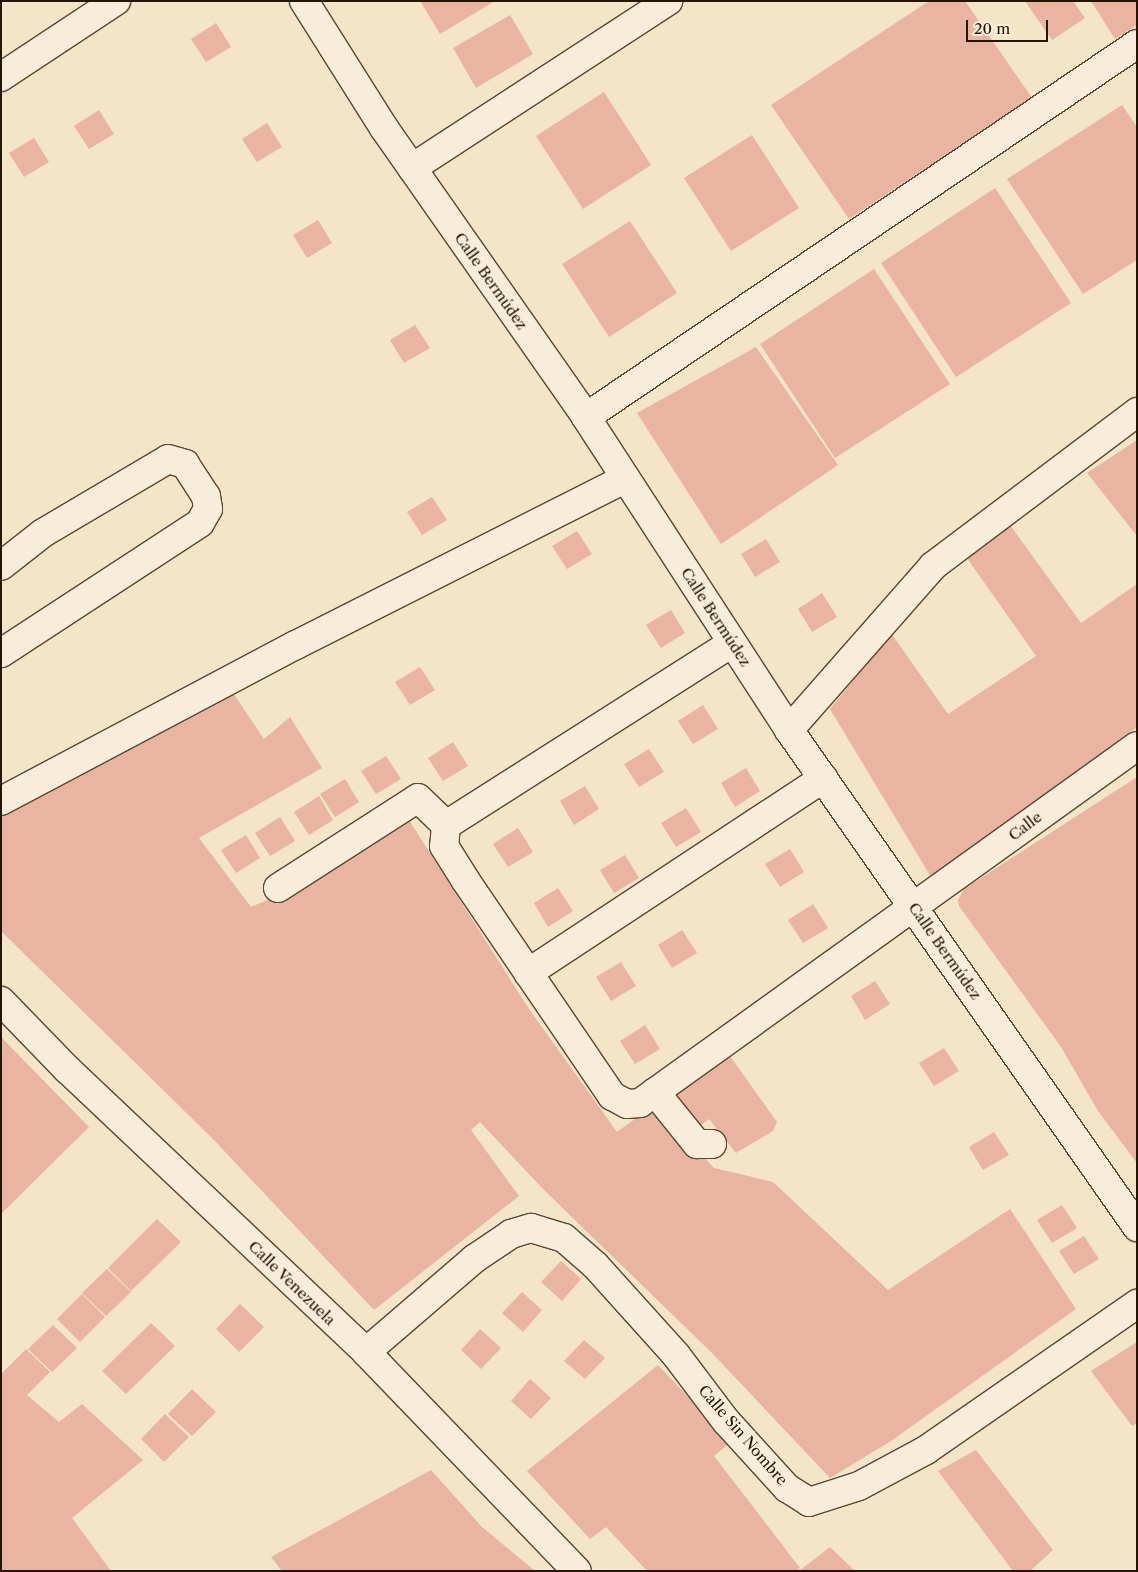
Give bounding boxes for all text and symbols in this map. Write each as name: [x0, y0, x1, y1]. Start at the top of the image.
scale bar: [968, 10, 1050, 42]
text: 20 m: [974, 19, 1010, 38]
street label: Calle Bermúdez: [451, 229, 531, 333]
street label: Calle Bermúdez: [677, 564, 755, 670]
street label: Calle: [1005, 808, 1045, 844]
street label: Calle Bermúdez: [905, 899, 985, 1003]
street label: Calle Venezuela: [245, 1237, 339, 1329]
street label: Calle Sin Nombre: [695, 1381, 791, 1489]

